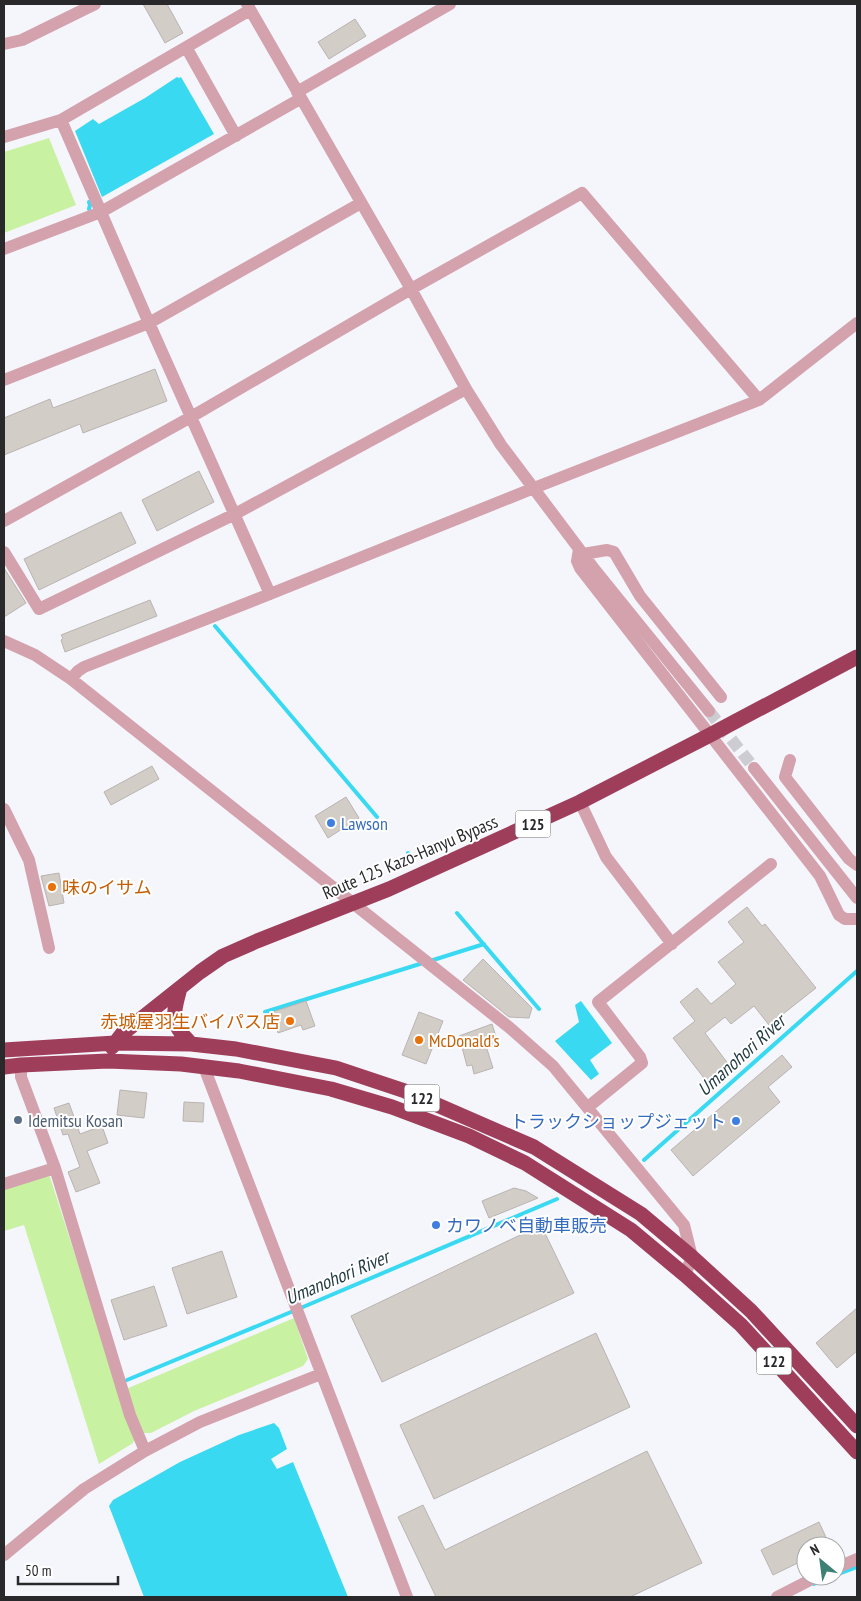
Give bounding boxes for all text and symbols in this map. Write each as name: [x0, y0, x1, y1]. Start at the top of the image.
street label: Route 125 Kazo-Hanyu Bypass: [319, 810, 501, 904]
road number: 125: [516, 811, 550, 838]
place label: Lawson: [341, 812, 388, 835]
marker: Lawson: [325, 817, 337, 829]
place label: 味のイサム: [62, 876, 152, 899]
marker: 味のイサム: [46, 881, 58, 893]
water label: Umanohori River: [692, 1007, 792, 1101]
place label: 赤城屋羽生バイパス店: [100, 1010, 280, 1033]
marker: 赤城屋羽生バイパス店: [284, 1015, 296, 1027]
place label: McDonald's: [429, 1029, 500, 1052]
marker: McDonald's: [413, 1034, 425, 1046]
road number: 122: [404, 1084, 440, 1112]
place label: Idemitsu Kosan: [28, 1109, 123, 1132]
place label: トラックショップジェット: [510, 1110, 726, 1133]
marker: Idemitsu Kosan: [12, 1114, 24, 1126]
marker: トラックショップジェット: [730, 1115, 742, 1127]
place label: カワノベ自動車販売: [446, 1214, 607, 1237]
marker: カワノベ自動車販売: [430, 1219, 442, 1231]
water label: Umanohori River: [282, 1243, 395, 1310]
road number: 122: [756, 1348, 792, 1374]
north arrow: [796, 1536, 846, 1586]
text: N: [807, 1540, 822, 1559]
scale bar: [18, 1554, 118, 1586]
text: 50 m: [25, 1561, 51, 1580]

